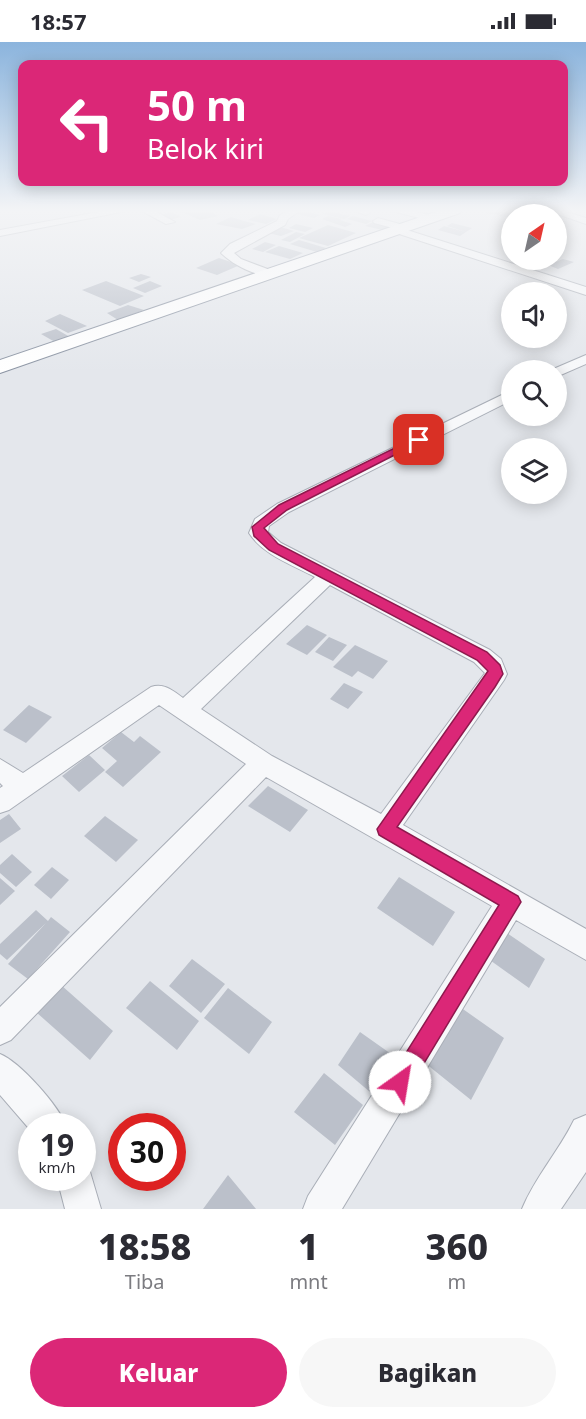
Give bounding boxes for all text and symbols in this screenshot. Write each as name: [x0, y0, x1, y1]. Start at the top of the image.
text: 18:57: [30, 6, 87, 36]
text: 50 m: [147, 76, 247, 133]
icon: left: [48, 84, 126, 162]
text: Belok kiri: [147, 130, 264, 167]
north arrow: [501, 204, 567, 270]
map controls: [501, 204, 567, 504]
button: sound: [501, 282, 567, 348]
button: search: [501, 360, 567, 426]
pin: [393, 414, 444, 465]
icon: arrive: [402, 423, 435, 456]
button: layers: [501, 438, 567, 504]
position arrow: [368, 1050, 432, 1114]
speed limit sign: 30: [108, 1113, 186, 1191]
text: 19: [40, 1124, 74, 1165]
text: km/h: [39, 1157, 75, 1177]
text: 18:58: [98, 1222, 191, 1271]
text: 1: [298, 1222, 319, 1271]
text: 360: [426, 1222, 488, 1271]
text: Tiba: [125, 1268, 165, 1295]
text: mnt: [289, 1268, 328, 1295]
text: m: [447, 1268, 466, 1295]
button: Keluar: [30, 1338, 287, 1407]
button: Bagikan: [299, 1338, 556, 1407]

